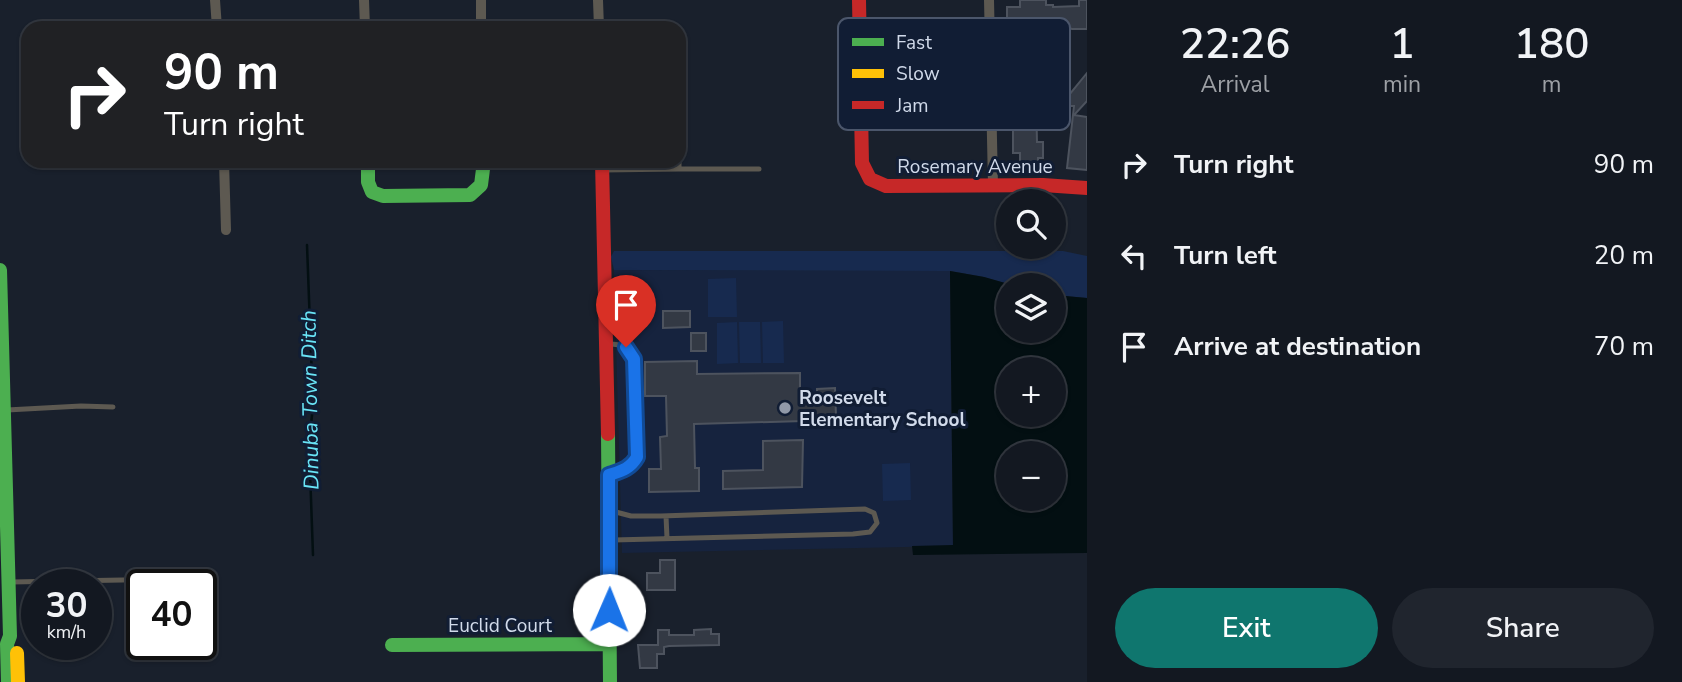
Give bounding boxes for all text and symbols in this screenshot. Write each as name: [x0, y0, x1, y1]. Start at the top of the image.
text: 22:26: [1180, 16, 1290, 73]
text: 1: [1389, 16, 1415, 73]
text: 180: [1514, 16, 1589, 73]
legend: [838, 18, 1070, 130]
text: Fast: [896, 30, 932, 56]
text: 90 m: [164, 39, 279, 106]
icon: right: [49, 49, 140, 140]
text: Slow: [896, 61, 940, 87]
text: Arrival: [1200, 69, 1270, 100]
text: min: [1383, 69, 1421, 100]
text: m: [1542, 69, 1561, 100]
text: Jam: [895, 93, 929, 119]
text: Turn right: [164, 103, 304, 146]
icon: right: [1115, 146, 1153, 184]
text: Turn right: [1174, 147, 1293, 182]
text: 90 m: [1594, 147, 1654, 182]
street label: Rosemary Avenue: [897, 154, 1053, 180]
map controls: [996, 189, 1066, 511]
button: search: [996, 189, 1066, 259]
icon: left: [1115, 237, 1153, 275]
text: Turn left: [1174, 238, 1277, 273]
text: 20 m: [1594, 238, 1654, 273]
button: layers: [996, 273, 1066, 343]
pin: [596, 275, 656, 347]
icon: arrive: [607, 286, 645, 324]
water label: Dinuba Town Ditch: [294, 310, 326, 490]
icon: arrive: [1115, 328, 1153, 366]
text: Arrive at destination: [1174, 329, 1421, 364]
text: 70 m: [1594, 329, 1654, 364]
button: +: [996, 357, 1066, 427]
place label: Roosevelt Elementary School: [799, 385, 966, 433]
marker: Roosevelt Elementary School: [777, 400, 793, 416]
button: −: [996, 441, 1066, 511]
speed limit sign: 40: [126, 569, 217, 660]
position arrow: [572, 573, 646, 647]
text: 30: [45, 582, 88, 629]
button: Exit: [1115, 588, 1378, 668]
button: Share: [1392, 588, 1654, 668]
street label: Euclid Court: [448, 613, 552, 639]
text: km/h: [47, 620, 86, 644]

